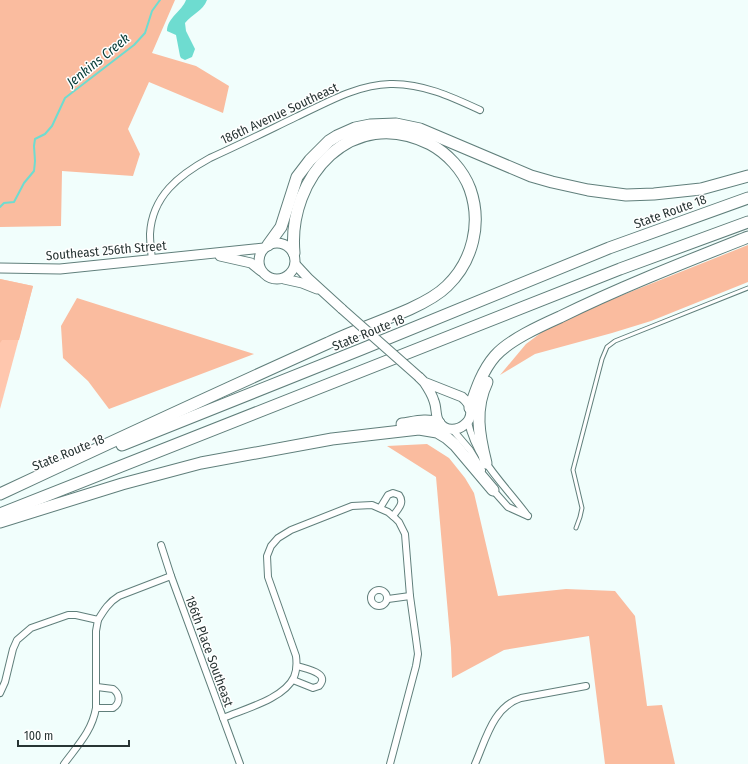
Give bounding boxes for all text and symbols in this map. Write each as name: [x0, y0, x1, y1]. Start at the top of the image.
water label: Jenkins Creek: [63, 30, 133, 92]
street label: 186th Avenue Southeast: [218, 79, 341, 147]
street label: State Route 18: [632, 191, 709, 232]
street label: Southeast 256th Street: [45, 238, 168, 263]
street label: State Route 18: [330, 311, 406, 354]
street label: State Route 18: [30, 431, 106, 474]
street label: 186th Place Southeast: [182, 594, 237, 709]
scale bar: [18, 722, 129, 748]
text: 100 m: [24, 729, 53, 743]

